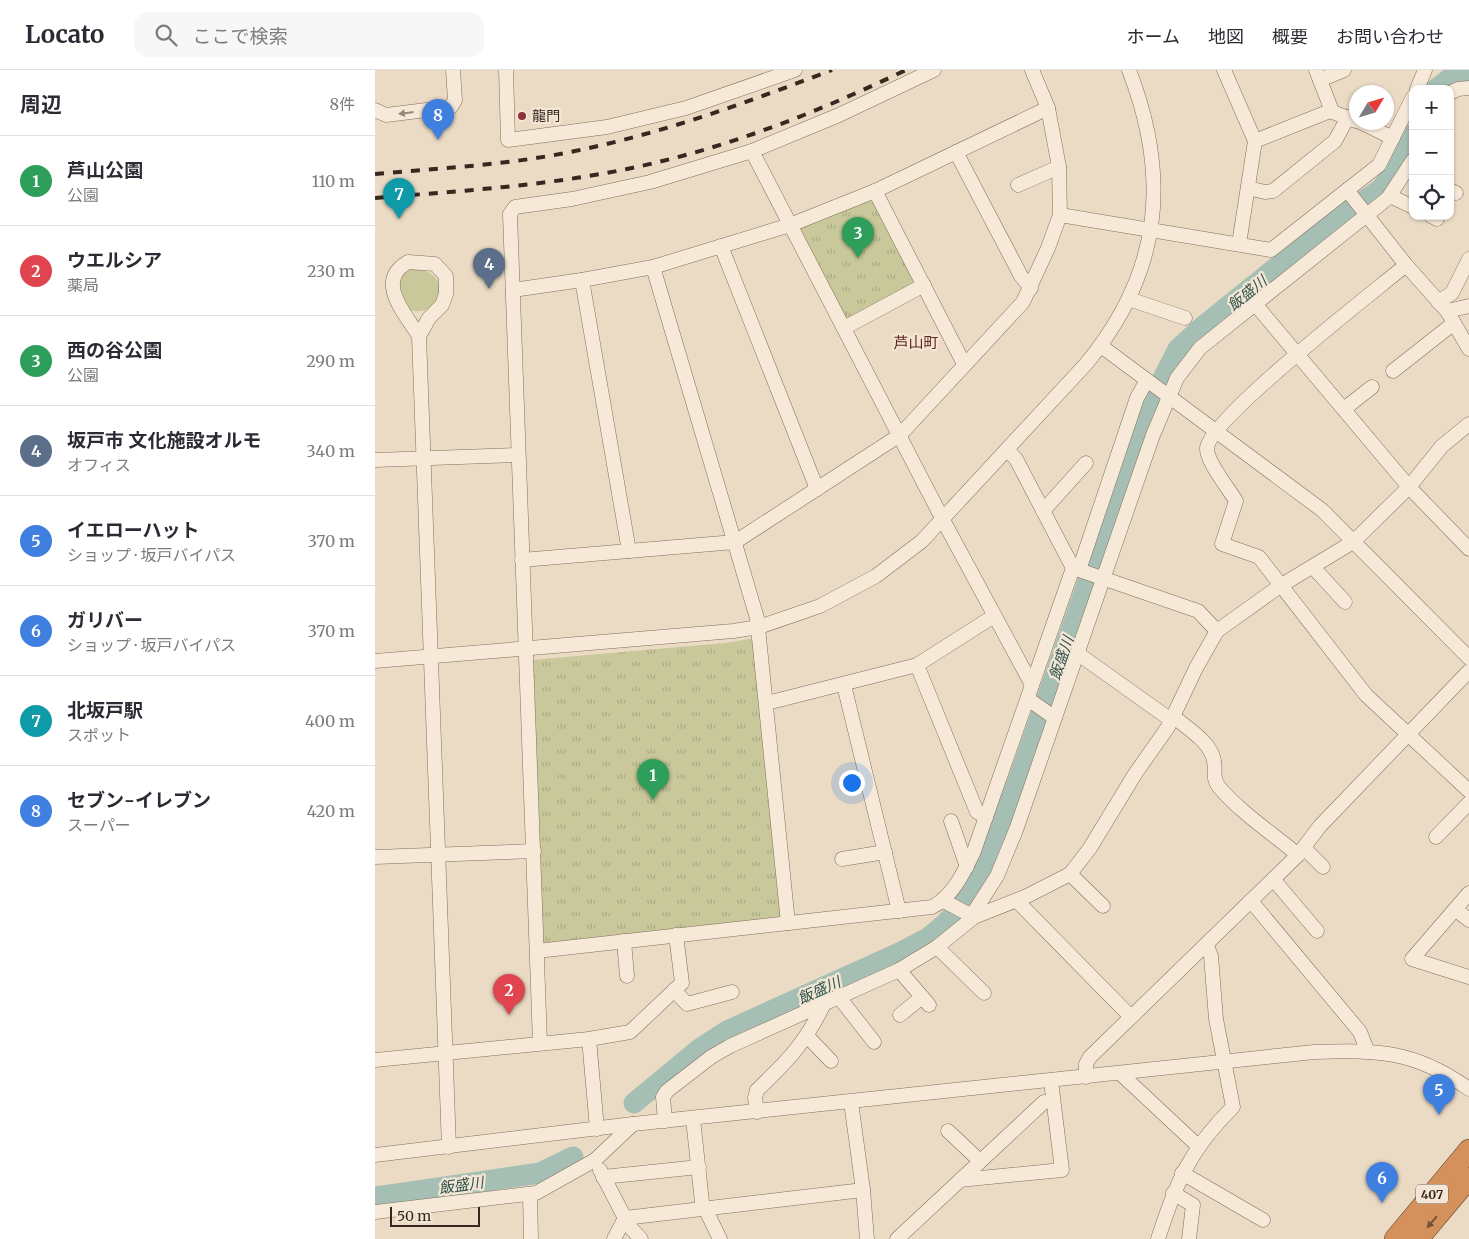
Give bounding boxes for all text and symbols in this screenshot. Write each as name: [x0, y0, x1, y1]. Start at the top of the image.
search box: [134, 12, 484, 57]
text: Locato: [25, 19, 104, 50]
icon: search: [152, 21, 180, 49]
text: ここで検索: [192, 24, 287, 48]
text: ホーム: [1127, 25, 1180, 48]
text: 地図: [1208, 25, 1244, 48]
text: 概要: [1272, 25, 1308, 48]
text: お問い合わせ: [1336, 25, 1444, 48]
north arrow: [1349, 85, 1394, 130]
map controls: [1409, 85, 1454, 220]
button: +: [1409, 85, 1454, 130]
text: 周辺: [20, 91, 62, 118]
text: 8件: [329, 94, 355, 114]
pin: 8: [422, 99, 454, 140]
place label: 龍門: [532, 107, 560, 125]
one-way arrow: [398, 109, 414, 117]
marker: 龍門: [516, 110, 528, 122]
button: −: [1409, 130, 1454, 175]
text: 芦山公園: [67, 158, 143, 182]
text: 1: [32, 171, 40, 191]
text: 110 m: [312, 171, 355, 191]
button: locate: [1409, 175, 1454, 220]
pin: 7: [383, 178, 415, 219]
text: 公園: [67, 185, 99, 205]
pin: 3: [842, 217, 874, 258]
text: ウエルシア: [67, 248, 162, 272]
pin: 4: [473, 248, 505, 289]
text: 2: [31, 261, 41, 281]
text: 230 m: [307, 261, 355, 281]
water label: 飯盛川: [1224, 270, 1272, 315]
text: 薬局: [67, 275, 99, 295]
district label: 芦山町: [893, 333, 939, 352]
text: 西の谷公園: [67, 338, 162, 362]
text: 3: [31, 351, 41, 371]
text: 290 m: [306, 351, 355, 371]
text: 公園: [67, 365, 99, 385]
text: 坂戸市 文化施設オルモ: [67, 428, 262, 452]
text: 4: [31, 441, 41, 461]
text: 340 m: [306, 441, 355, 461]
text: オフィス: [67, 455, 131, 475]
text: イエローハット: [67, 518, 199, 542]
text: 5: [31, 531, 41, 551]
text: 370 m: [308, 531, 355, 551]
text: ショップ · 坂戸バイパス: [67, 545, 236, 565]
text: ガリバー: [67, 608, 143, 632]
text: 6: [31, 621, 41, 641]
text: 370 m: [308, 621, 355, 641]
water label: 飯盛川: [1045, 632, 1078, 682]
text: ショップ · 坂戸バイパス: [67, 635, 236, 655]
text: 北坂戸駅: [67, 698, 143, 722]
text: 7: [31, 711, 41, 731]
text: 400 m: [305, 711, 355, 731]
text: スポット: [67, 725, 131, 745]
pin: 1: [637, 759, 669, 800]
your location: [839, 770, 865, 796]
text: セブン-イレブン: [67, 788, 211, 812]
text: 8: [31, 801, 41, 821]
text: 420 m: [307, 801, 355, 821]
text: スーパー: [67, 815, 131, 835]
water label: 飯盛川: [795, 971, 845, 1008]
pin: 2: [493, 974, 525, 1015]
pin: 5: [1423, 1074, 1455, 1115]
pin: 6: [1366, 1162, 1398, 1203]
water label: 飯盛川: [437, 1172, 487, 1198]
road number: 407: [1416, 1184, 1448, 1204]
scale bar: [390, 1204, 480, 1227]
text: 50 m: [397, 1207, 431, 1225]
one-way arrow: [1427, 1215, 1438, 1228]

